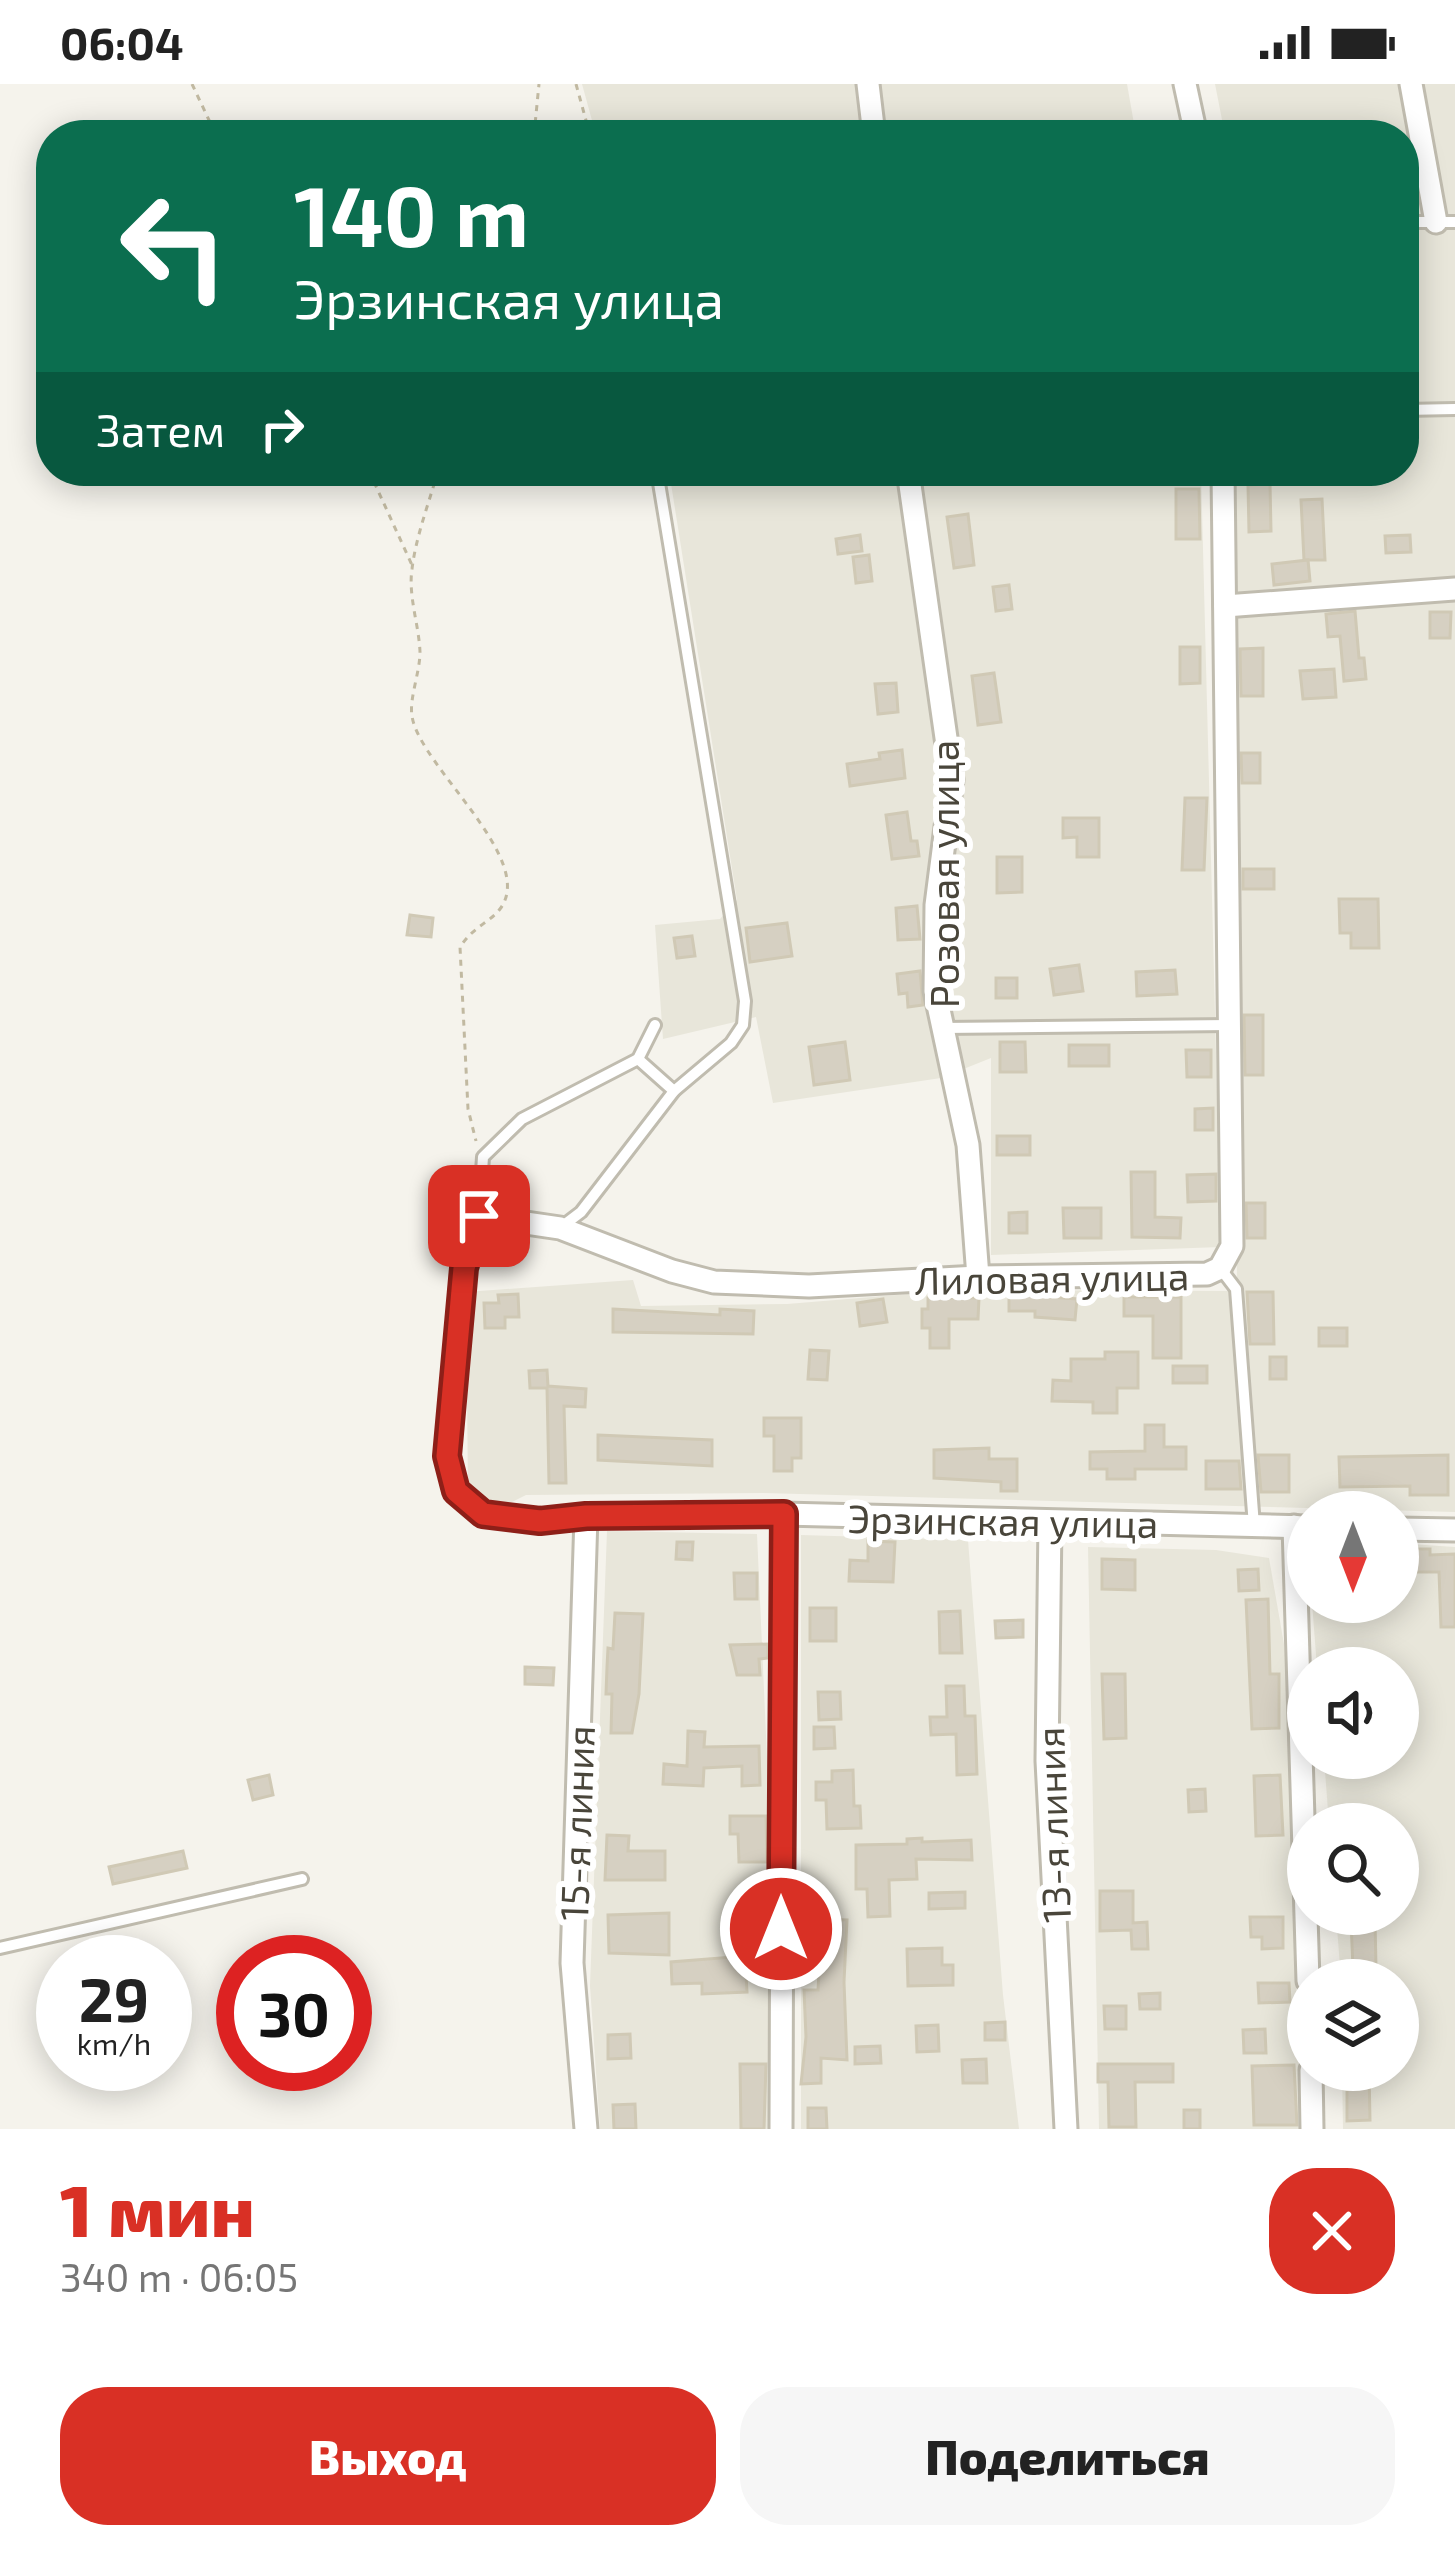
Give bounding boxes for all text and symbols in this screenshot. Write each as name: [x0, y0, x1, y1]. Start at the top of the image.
text: 06:04: [60, 15, 184, 69]
text: 140 m: [294, 163, 529, 264]
icon: left: [96, 168, 252, 324]
text: Эрзинская улица: [294, 265, 724, 330]
icon: right: [249, 396, 315, 462]
text: Затем: [96, 402, 225, 456]
street label: Розовая улица: [920, 740, 968, 1008]
pin: [428, 1165, 530, 1267]
icon: arrive: [446, 1183, 512, 1249]
street label: Лиловая улица: [914, 1251, 1190, 1304]
north arrow: [1287, 1491, 1419, 1623]
map controls: [1287, 1491, 1419, 2091]
street label: Эрзинская улица: [847, 1494, 1159, 1547]
button: sound: [1287, 1647, 1419, 1779]
street label: 15-я линия: [549, 1725, 603, 1921]
street label: 13-я линия: [1025, 1726, 1079, 1924]
button: search: [1287, 1803, 1419, 1935]
position arrow: [718, 1866, 844, 1992]
speed limit sign: 30: [216, 1935, 372, 2091]
button: layers: [1287, 1959, 1419, 2091]
text: 29: [79, 1962, 149, 2034]
text: km/h: [77, 2025, 151, 2061]
text: 1 мин: [60, 2165, 255, 2251]
button: close: [1269, 2168, 1395, 2294]
text: 340 m · 06:05: [60, 2253, 298, 2300]
button: Выход: [60, 2387, 716, 2525]
button: Поделиться: [740, 2387, 1395, 2525]

